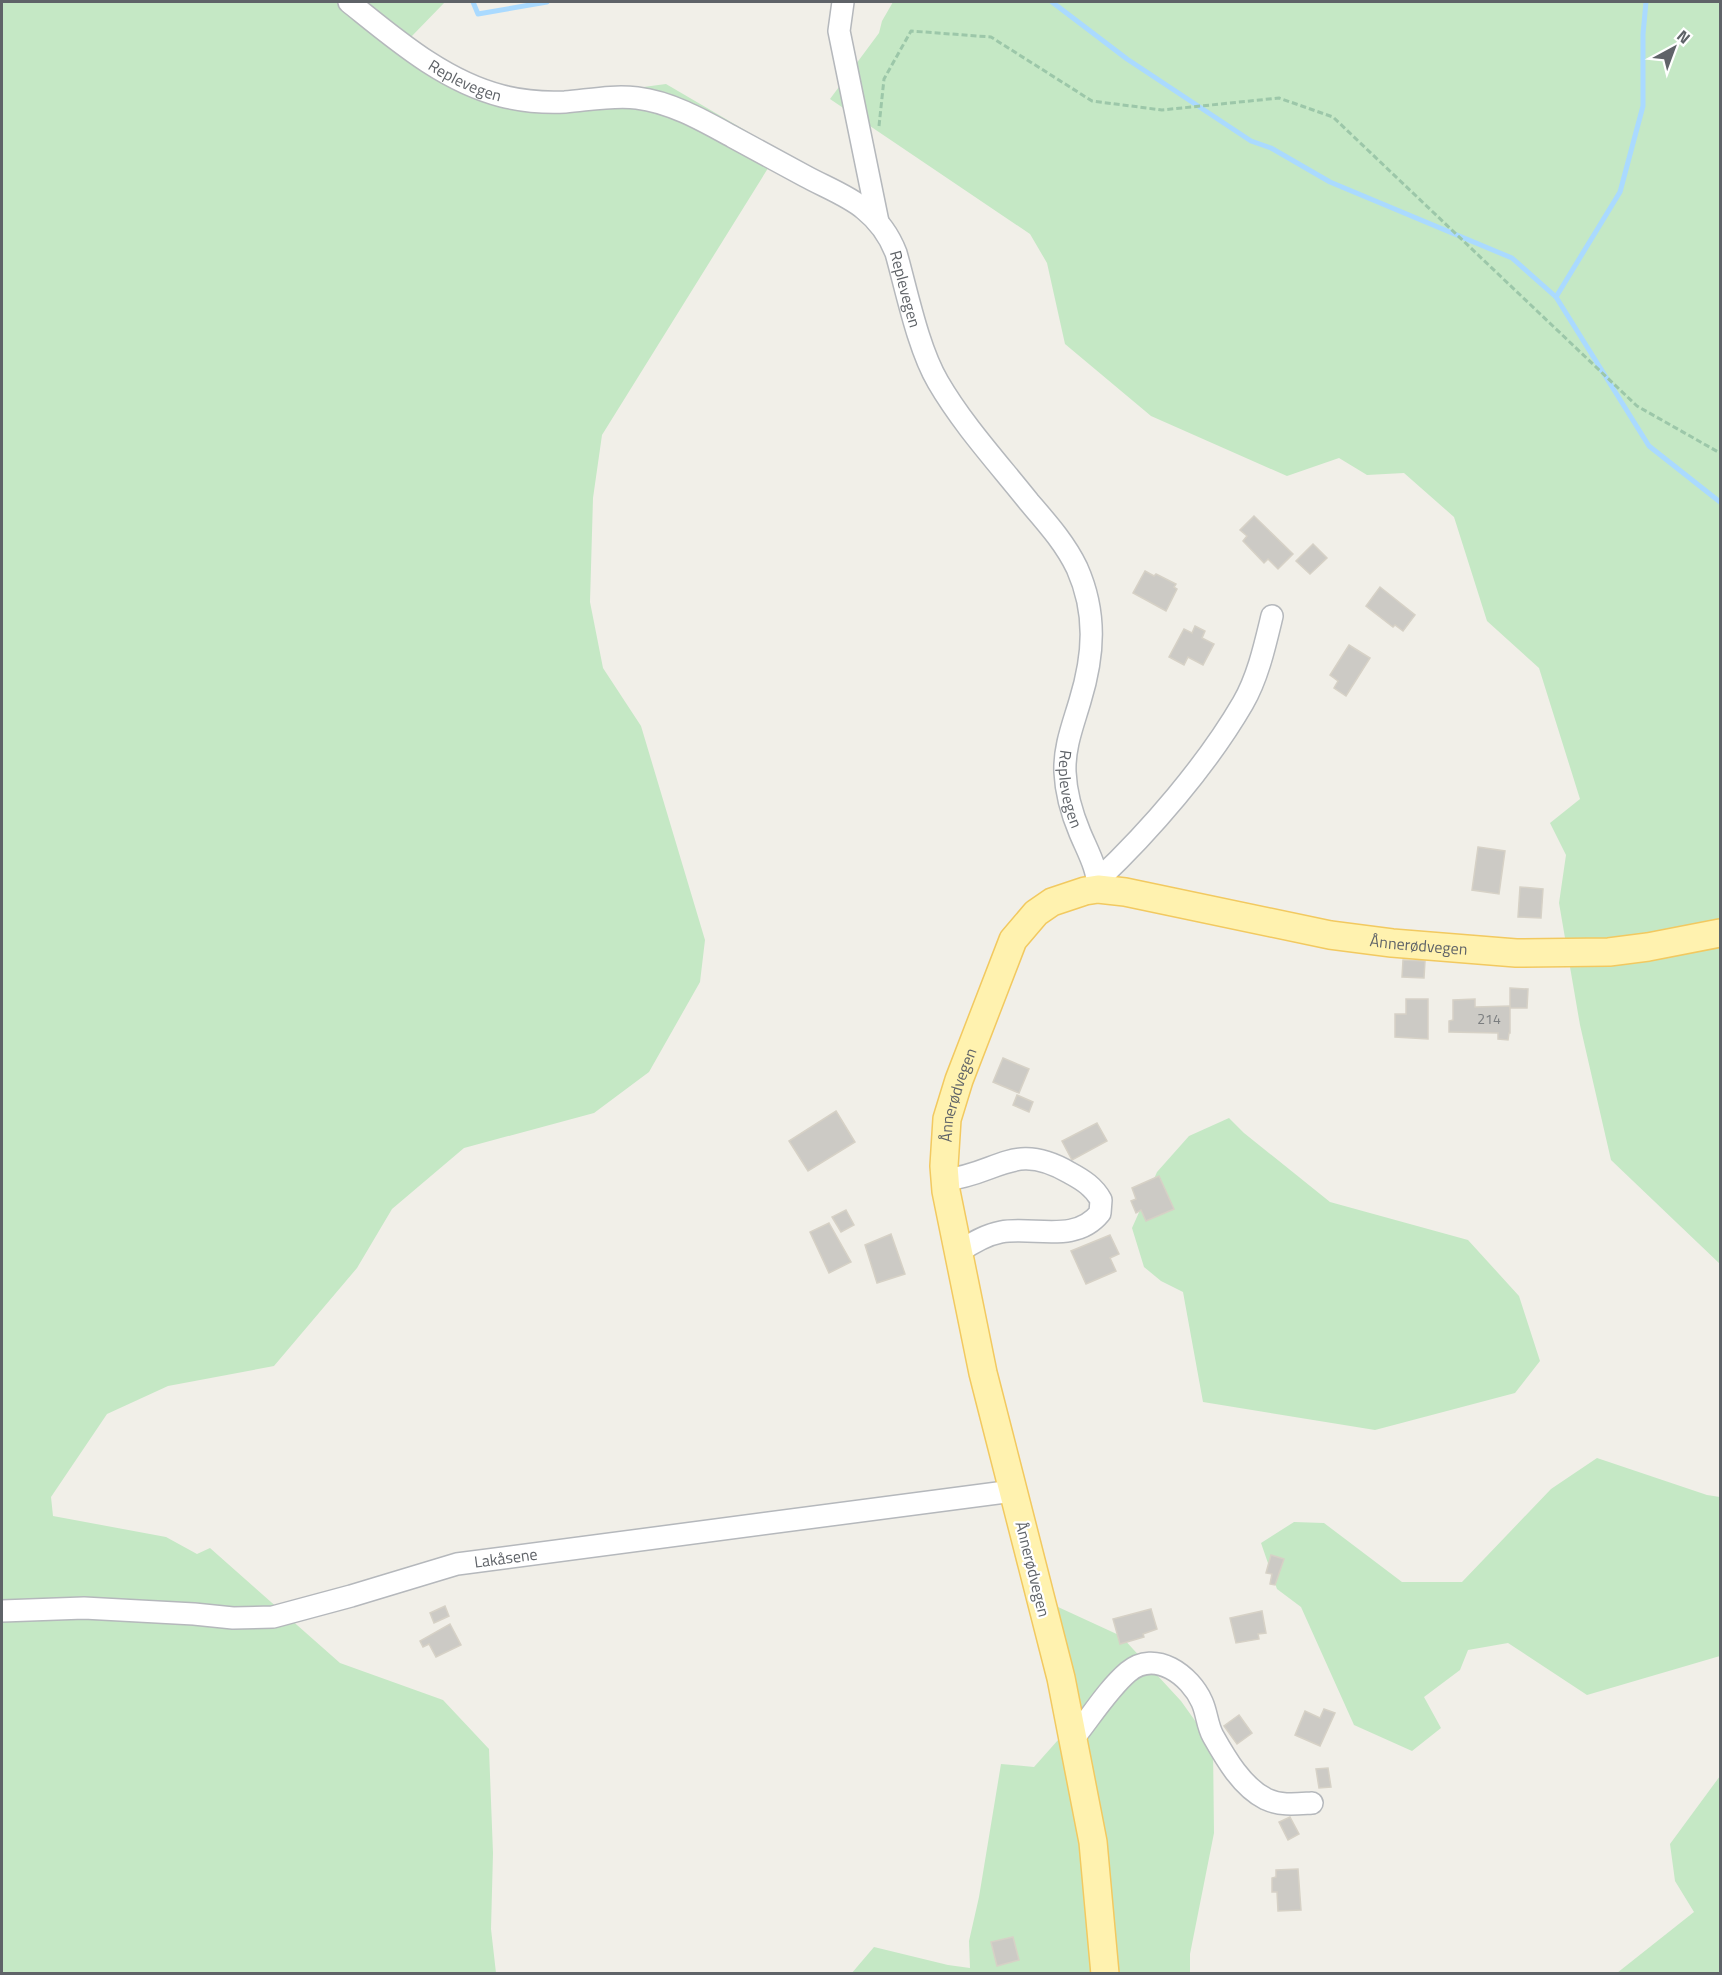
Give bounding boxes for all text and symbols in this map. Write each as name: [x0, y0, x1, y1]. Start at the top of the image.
north arrow: [1644, 18, 1704, 78]
text: N: [1672, 24, 1696, 49]
street label: Replevegen: [424, 53, 504, 107]
street label: Replevegen: [884, 248, 927, 330]
street label: Replevegen: [1053, 749, 1089, 831]
street label: Ånnerødvegen: [1369, 928, 1468, 961]
house number: 214: [1477, 1008, 1501, 1029]
street label: Ånnerødvegen: [934, 1044, 982, 1143]
street label: Ånnerødvegen: [1010, 1519, 1056, 1619]
street label: Lakåsene: [473, 1542, 539, 1574]

